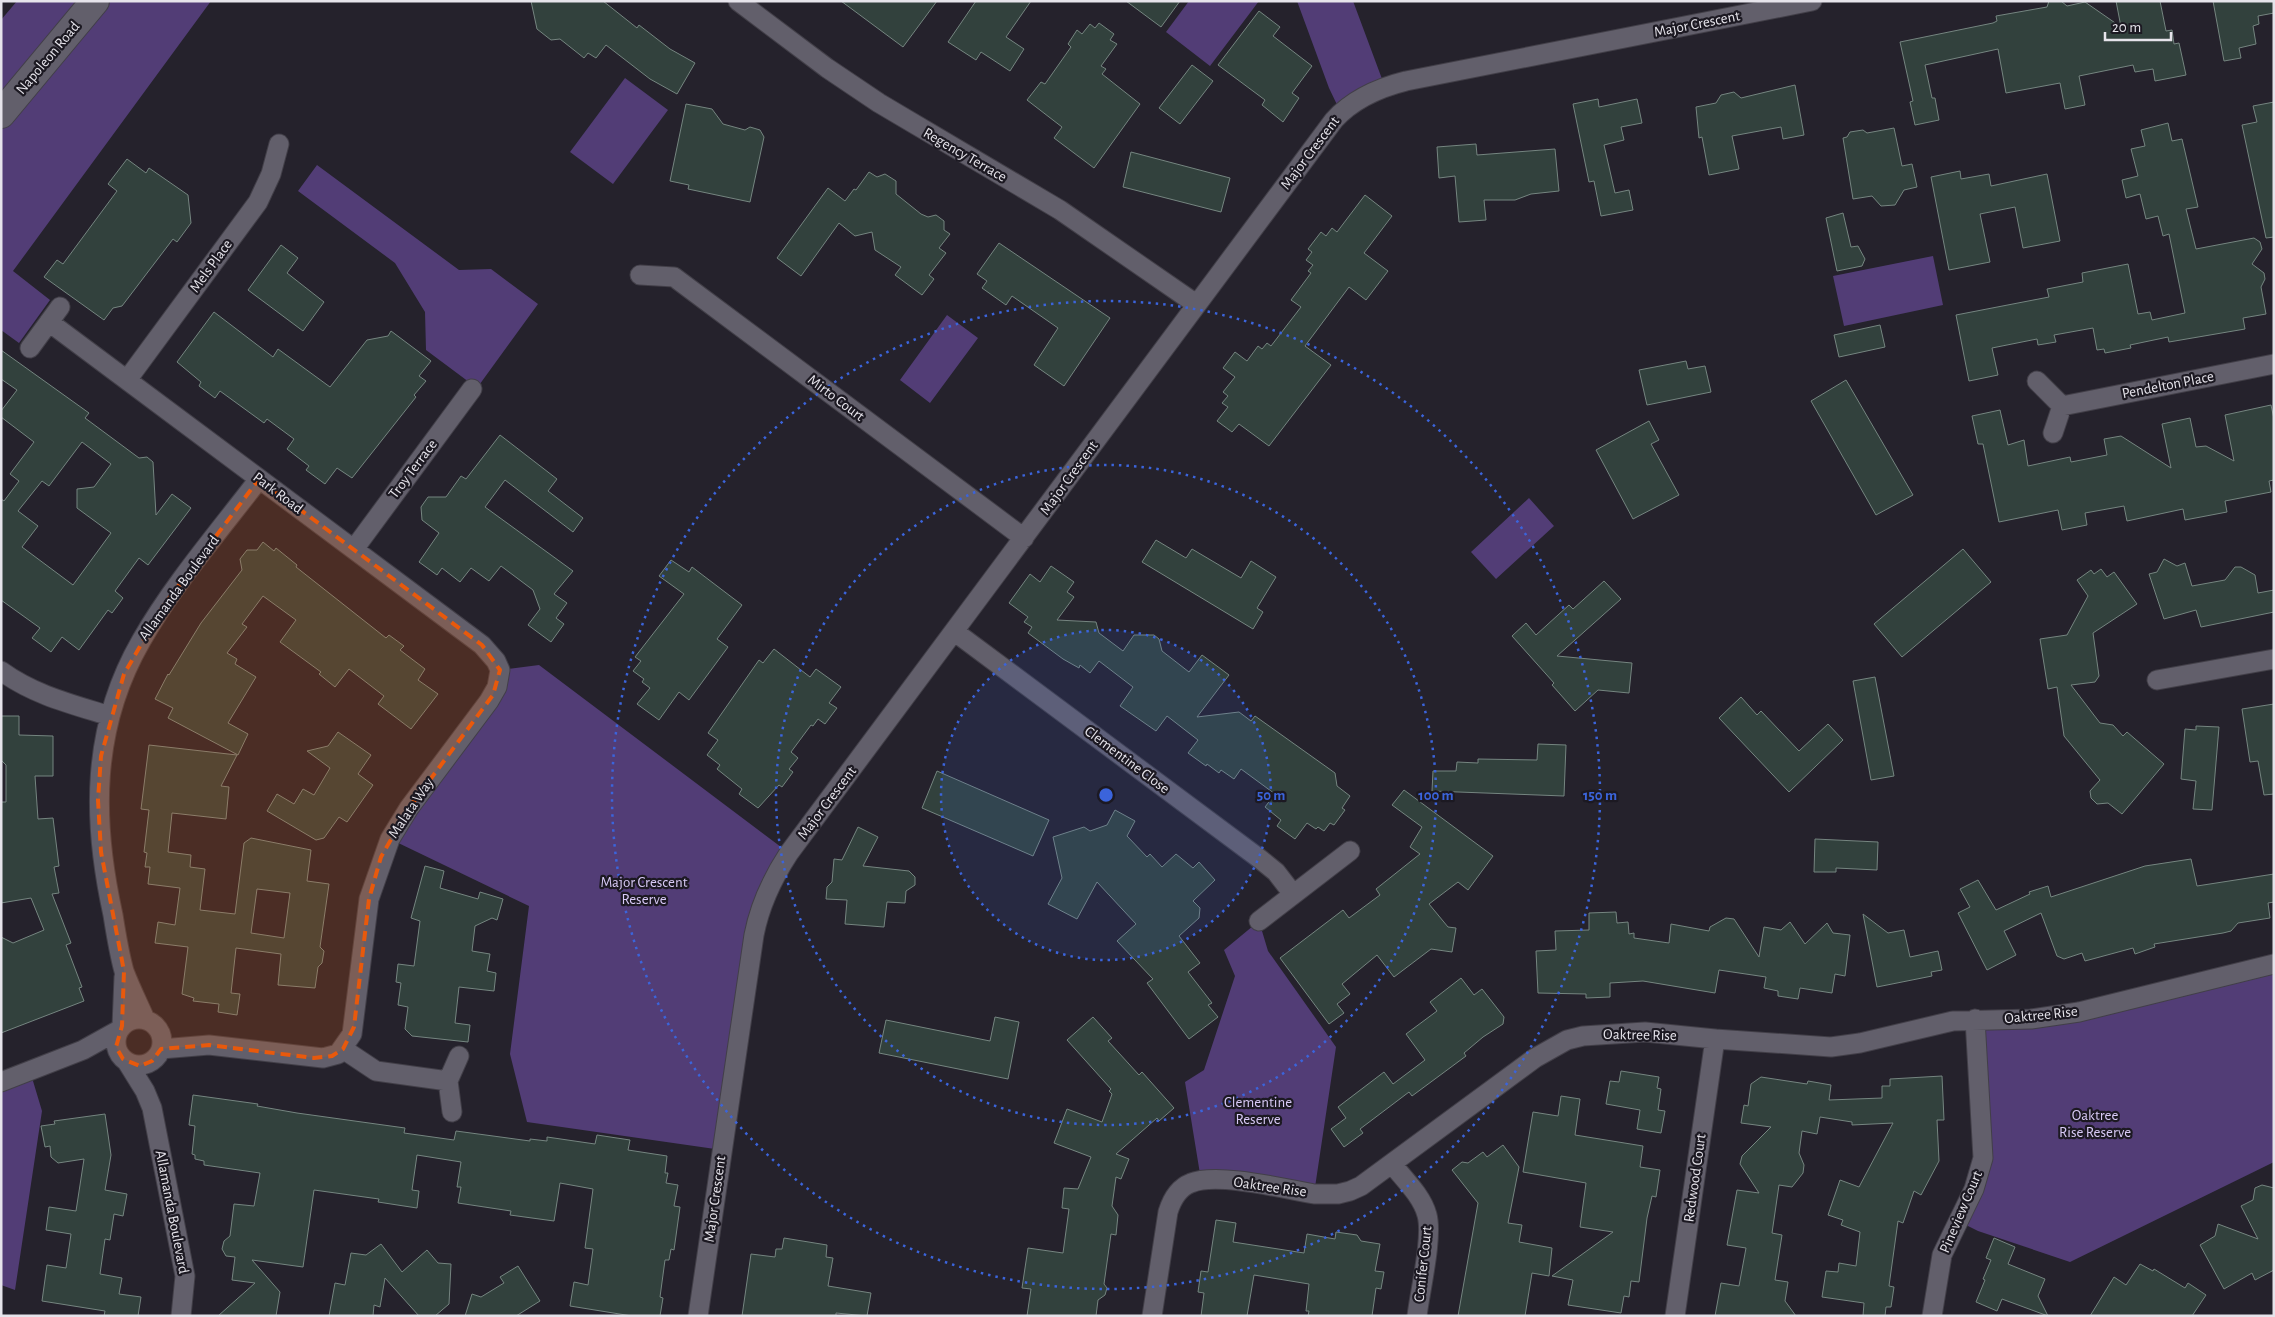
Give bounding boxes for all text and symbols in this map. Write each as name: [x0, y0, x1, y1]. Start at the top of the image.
street label: Major Crescent: [1653, 8, 1741, 40]
scale bar: [2105, 10, 2171, 42]
street label: Napoleon Road: [13, 19, 83, 97]
text: 20 m: [2112, 20, 2141, 35]
street label: Major Crescent: [1278, 114, 1342, 192]
street label: Regency Terrace: [921, 125, 1009, 185]
street label: Mels Place: [187, 237, 235, 295]
street label: Pendelton Place: [2121, 369, 2215, 401]
street label: Mirto Court: [805, 372, 867, 424]
street label: Troy Terrace: [386, 437, 440, 501]
street label: Major Crescent: [1037, 438, 1101, 518]
street label: Park Road: [250, 469, 306, 517]
street label: Allamanda Boulevard: [136, 533, 222, 643]
street label: Clementine Close: [1082, 723, 1172, 797]
street label: Major Crescent: [795, 764, 859, 842]
street label: Malata Way: [385, 775, 437, 841]
centre of rings: [1097, 786, 1115, 804]
text: 50 m: [1257, 788, 1285, 803]
text: 100 m: [1418, 788, 1454, 803]
text: 150 m: [1583, 788, 1617, 803]
park label: Major Crescent Reserve: [600, 875, 688, 907]
street label: Oaktree Rise: [2004, 1004, 2078, 1026]
street label: Oaktree Rise: [1603, 1027, 1677, 1043]
park label: Clementine Reserve: [1224, 1095, 1292, 1127]
park label: Oaktree Rise Reserve: [2059, 1108, 2131, 1140]
street label: Redwood Court: [1681, 1133, 1709, 1223]
street label: Allamanda Boulevard: [153, 1149, 191, 1275]
street label: Major Crescent: [702, 1155, 729, 1243]
street label: Pineview Court: [1937, 1169, 1985, 1255]
street label: Oaktree Rise: [1232, 1174, 1308, 1200]
street label: Conifer Court: [1412, 1225, 1434, 1303]

